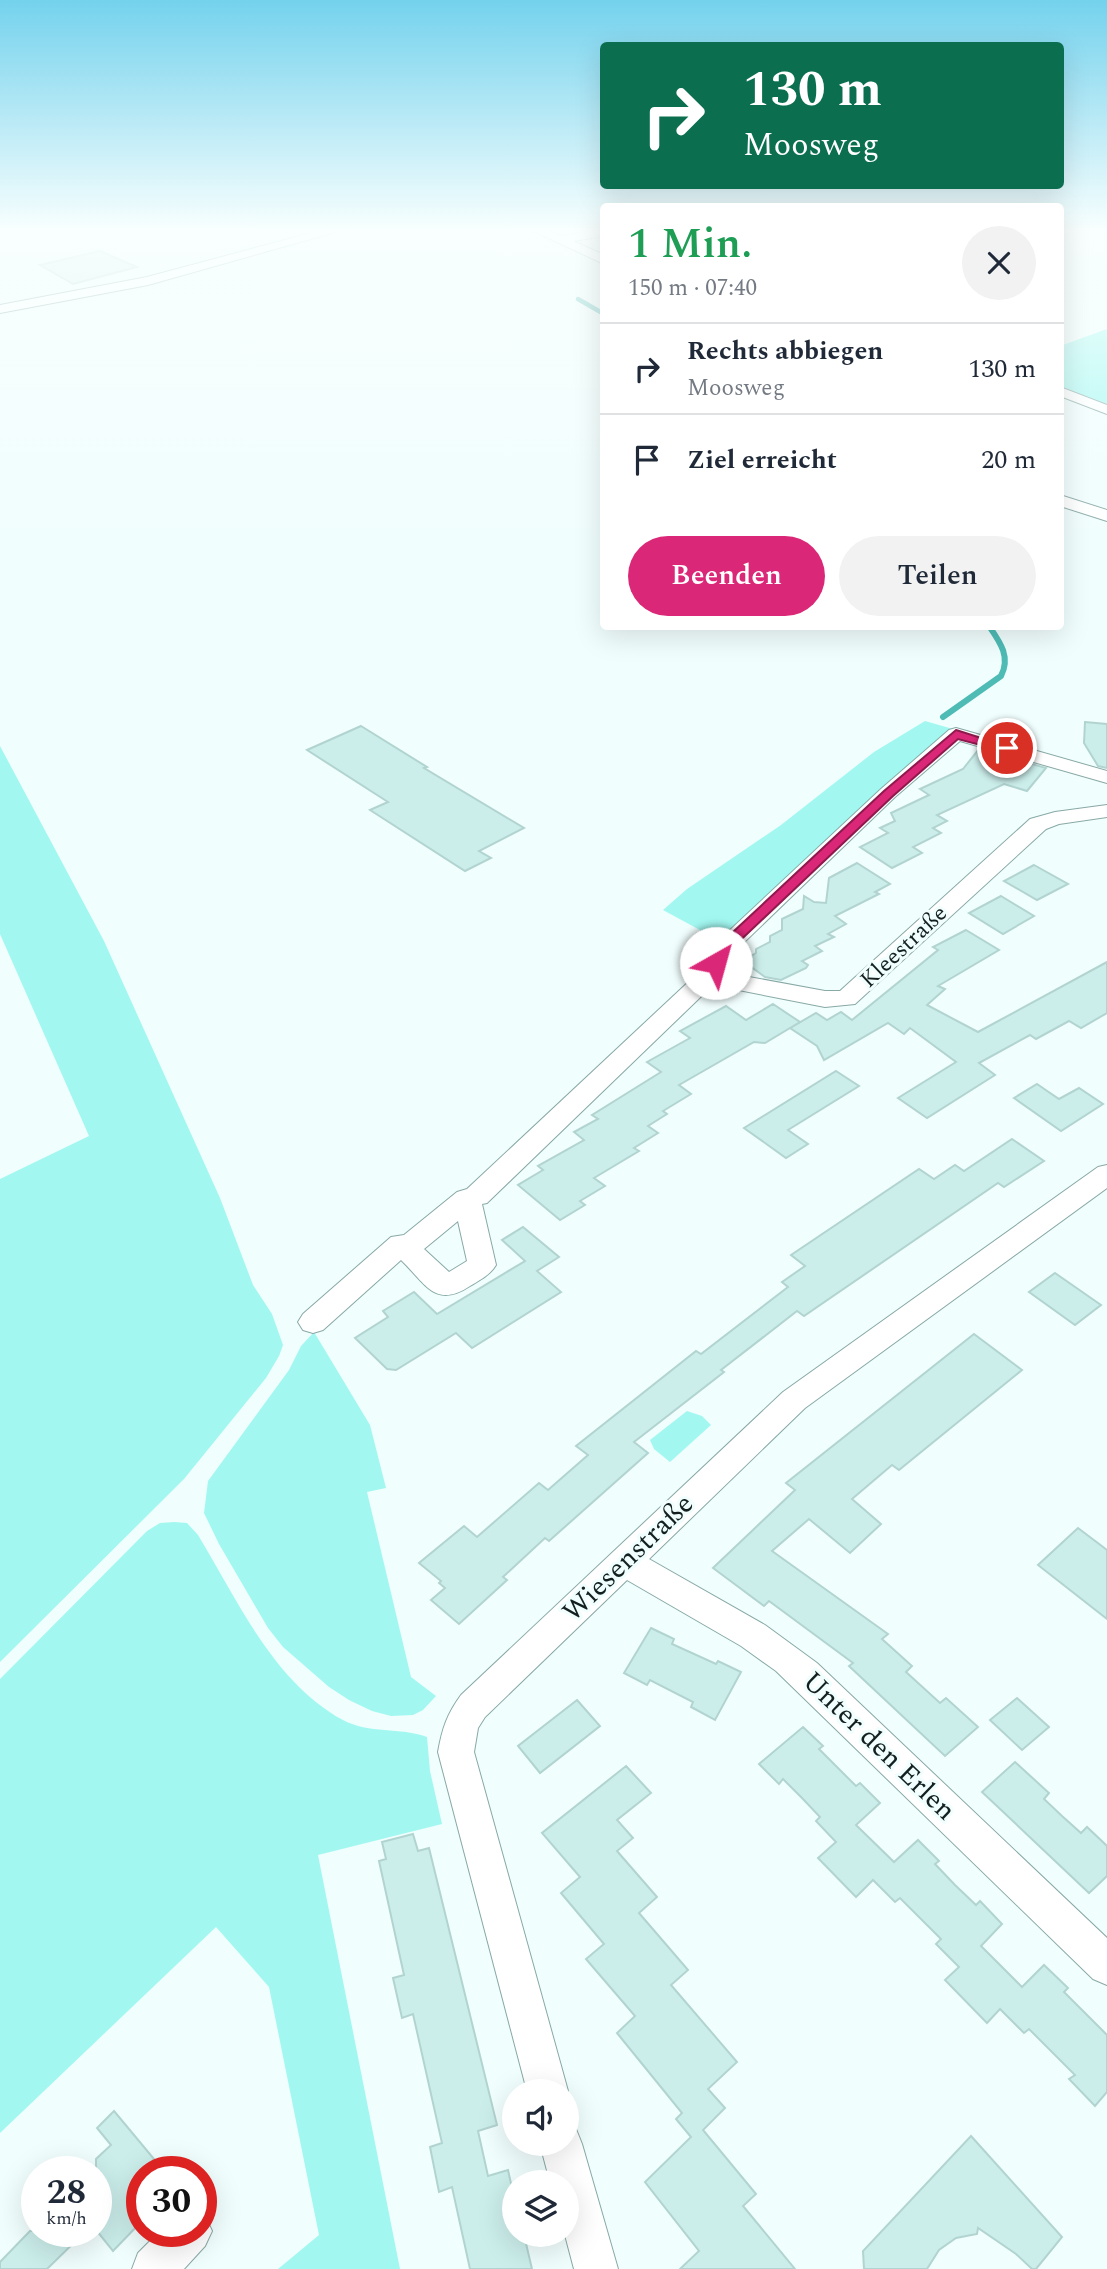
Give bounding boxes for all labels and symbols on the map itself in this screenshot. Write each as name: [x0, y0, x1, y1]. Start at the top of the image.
pin: [977, 718, 1037, 778]
street label: Kleestraße: [852, 897, 956, 997]
position arrow: [679, 926, 753, 1000]
street label: Wiesenstraße: [552, 1484, 704, 1632]
street label: Unter den Erlen: [792, 1661, 966, 1831]
speed limit sign: 30: [126, 2156, 217, 2247]

